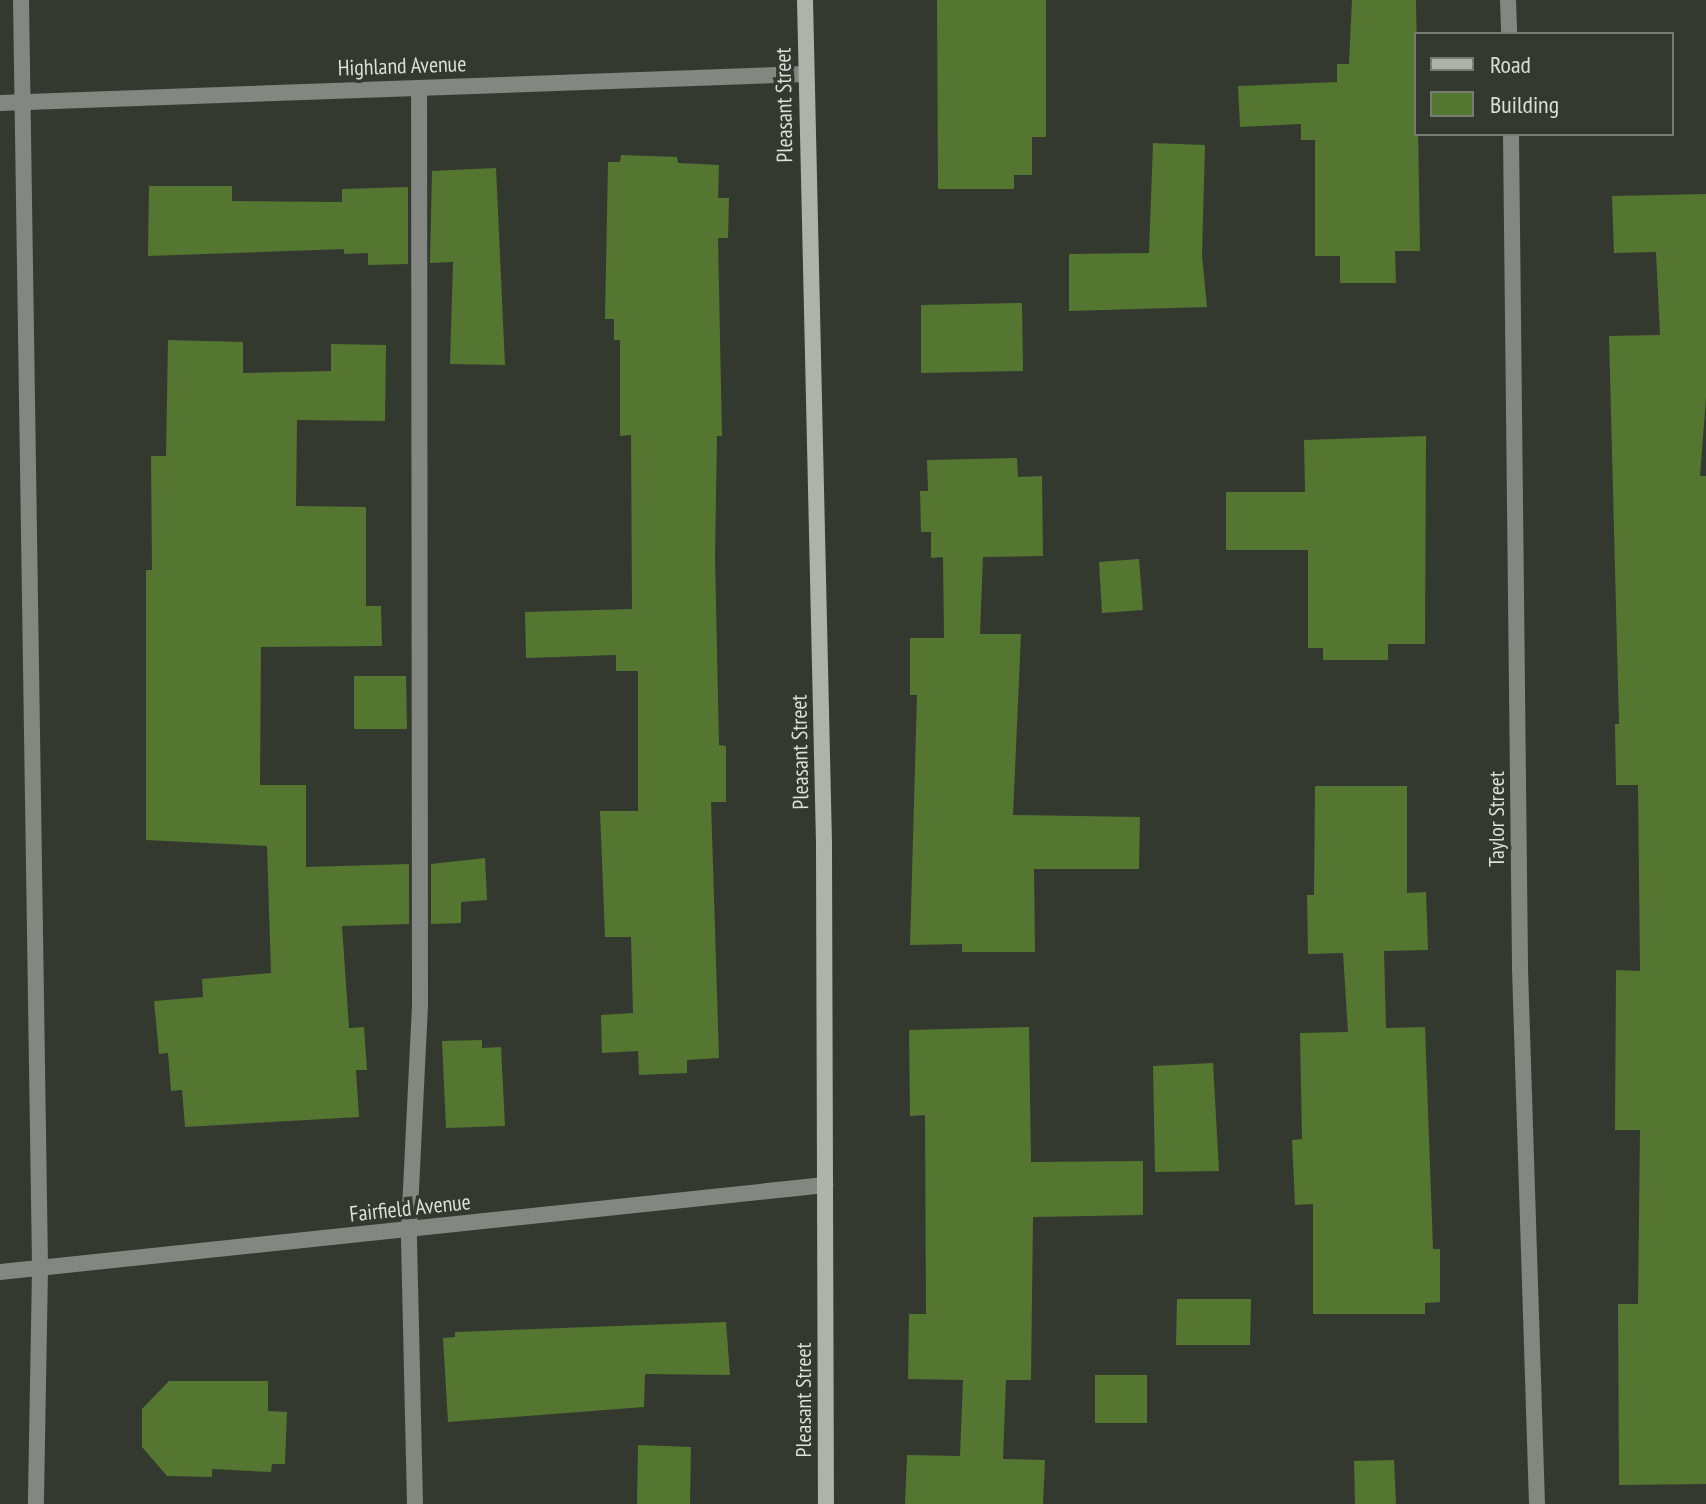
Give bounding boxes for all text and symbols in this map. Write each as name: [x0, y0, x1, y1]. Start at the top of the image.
legend: [1414, 32, 1674, 136]
street label: Pleasant Street: [770, 47, 798, 163]
text: Road: [1490, 49, 1531, 80]
street label: Highland Avenue: [337, 51, 467, 81]
text: Building: [1490, 89, 1559, 120]
street label: Pleasant Street: [786, 694, 814, 810]
street label: Taylor Street: [1484, 771, 1510, 867]
street label: Fairfield Avenue: [348, 1188, 472, 1228]
street label: Pleasant Street: [791, 1342, 817, 1458]

